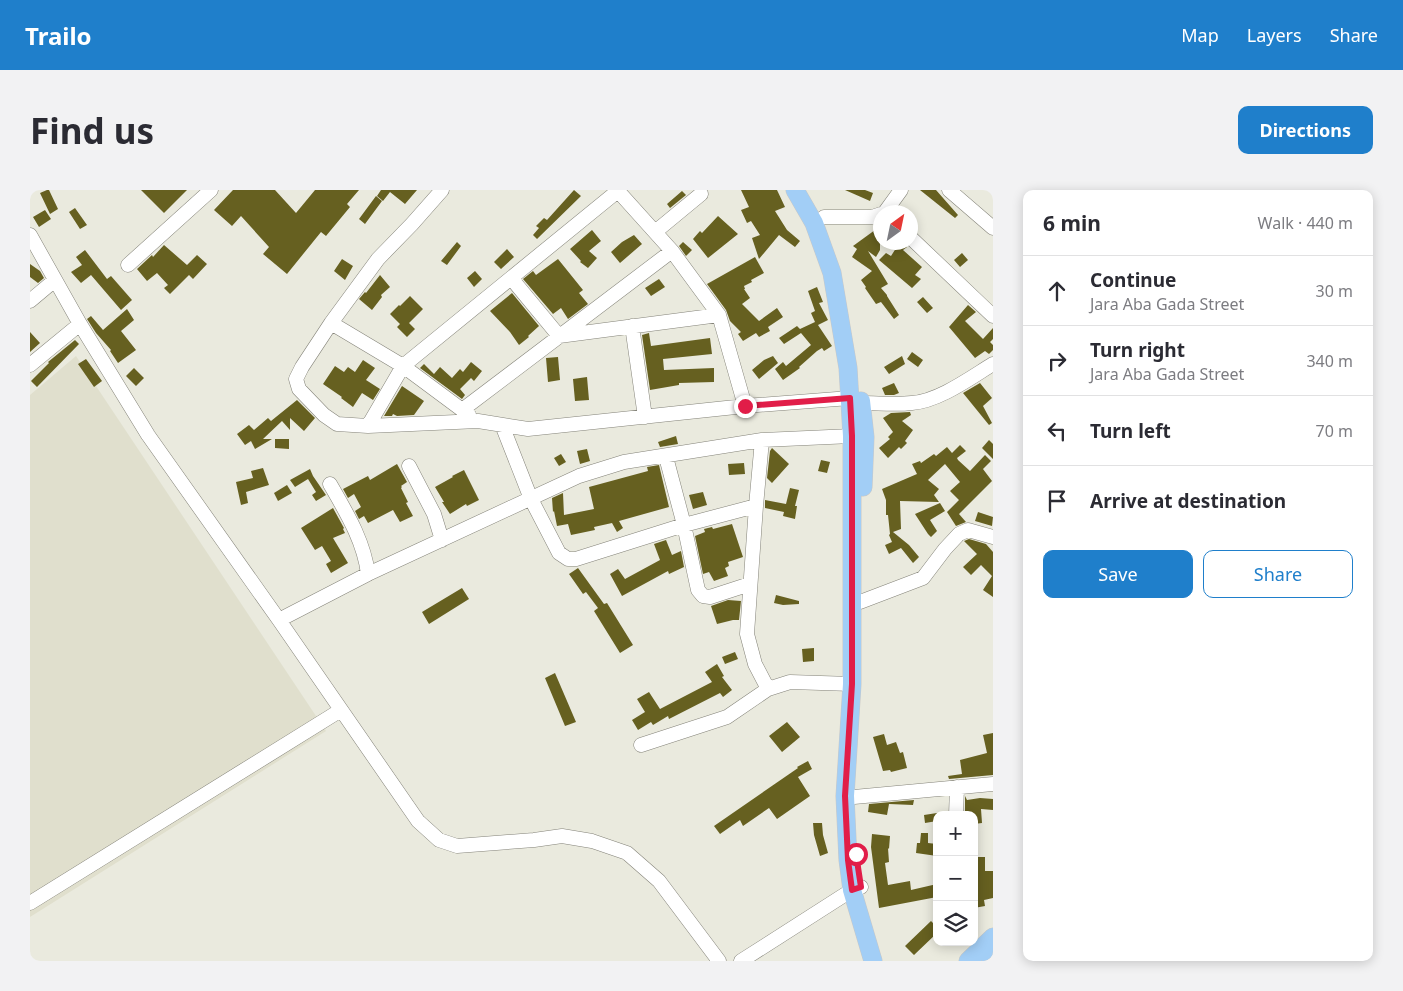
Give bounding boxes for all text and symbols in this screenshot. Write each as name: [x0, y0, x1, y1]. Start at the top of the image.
text: Trailo: [25, 19, 92, 52]
text: Map: [1181, 23, 1219, 47]
text: Layers: [1247, 23, 1302, 47]
text: Share: [1330, 23, 1378, 47]
button: Directions: [1238, 106, 1373, 154]
text: Find us: [30, 107, 154, 154]
north arrow: [873, 205, 918, 250]
text: 6 min: [1043, 209, 1101, 237]
text: Walk · 440 m: [1258, 212, 1353, 234]
text: Continue: [1090, 267, 1176, 293]
icon: ahead: [1043, 277, 1071, 305]
text: 30 m: [1316, 280, 1353, 302]
text: Jara Aba Gada Street: [1090, 293, 1244, 315]
text: Turn right: [1090, 337, 1185, 363]
icon: right: [1043, 347, 1071, 375]
text: 340 m: [1306, 350, 1353, 372]
text: Jara Aba Gada Street: [1090, 363, 1244, 385]
route end: [734, 395, 757, 418]
icon: left: [1043, 417, 1071, 445]
text: Turn left: [1090, 418, 1171, 444]
text: 70 m: [1316, 420, 1353, 442]
icon: arrive: [1043, 487, 1071, 515]
text: Arrive at destination: [1090, 488, 1286, 514]
button: Save: [1043, 550, 1193, 598]
button: Share: [1203, 550, 1353, 598]
map controls: [933, 811, 978, 946]
button: +: [933, 811, 978, 856]
route start: [845, 843, 868, 866]
button: −: [933, 856, 978, 901]
button: layers: [933, 901, 978, 946]

